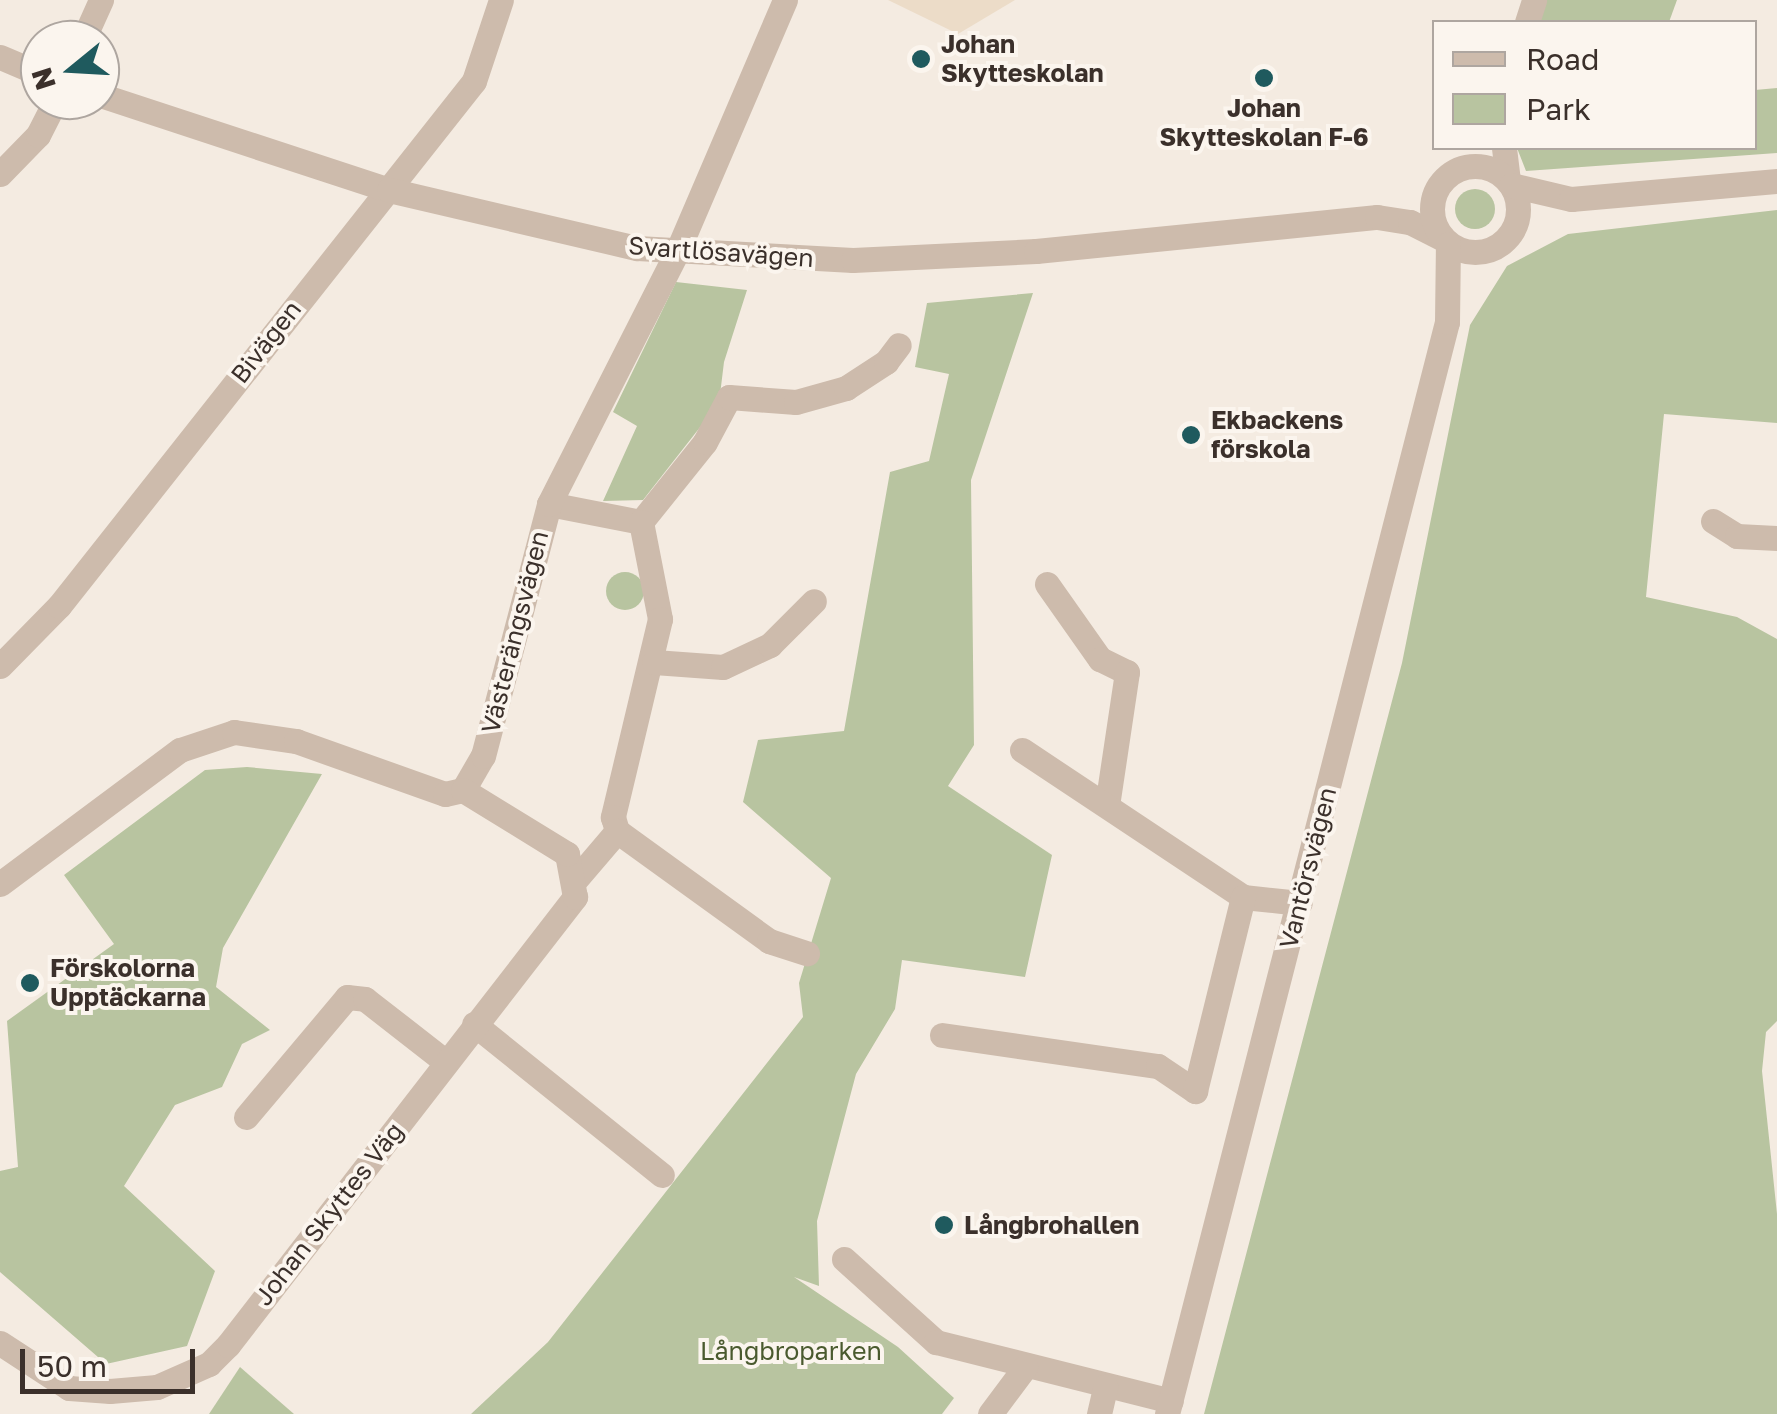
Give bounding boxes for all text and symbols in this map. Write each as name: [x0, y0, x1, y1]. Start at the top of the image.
north arrow: [20, 20, 120, 120]
legend: [1432, 20, 1757, 150]
place label: Johan Skytteskolan: [941, 30, 1104, 89]
text: Road: [1526, 41, 1600, 77]
marker: Johan Skytteskolan: [910, 48, 932, 70]
text: N: [24, 64, 62, 94]
marker: Johan Skytteskolan F-6: [1253, 67, 1275, 89]
text: Park: [1526, 91, 1591, 127]
place label: Johan Skytteskolan F-6: [1159, 94, 1369, 153]
street label: Svartlösavägen: [627, 231, 815, 273]
street label: Bivägen: [225, 295, 307, 389]
place label: Ekbackens förskola: [1211, 406, 1343, 465]
marker: Ekbackens förskola: [1180, 424, 1202, 446]
street label: Västerängsvägen: [475, 528, 555, 736]
street label: Vantörsvägen: [1273, 784, 1343, 952]
place label: Förskolorna Upptäckarna: [50, 954, 206, 1013]
marker: Förskolorna Upptäckarna: [19, 972, 41, 994]
street label: Johan Skyttes Väg: [248, 1117, 410, 1311]
place label: Långbrohallen: [964, 1210, 1139, 1240]
marker: Långbrohallen: [933, 1214, 955, 1236]
scale bar: [25, 1329, 200, 1391]
park label: Långbroparken: [700, 1336, 882, 1366]
text: 50 m: [37, 1348, 107, 1384]

